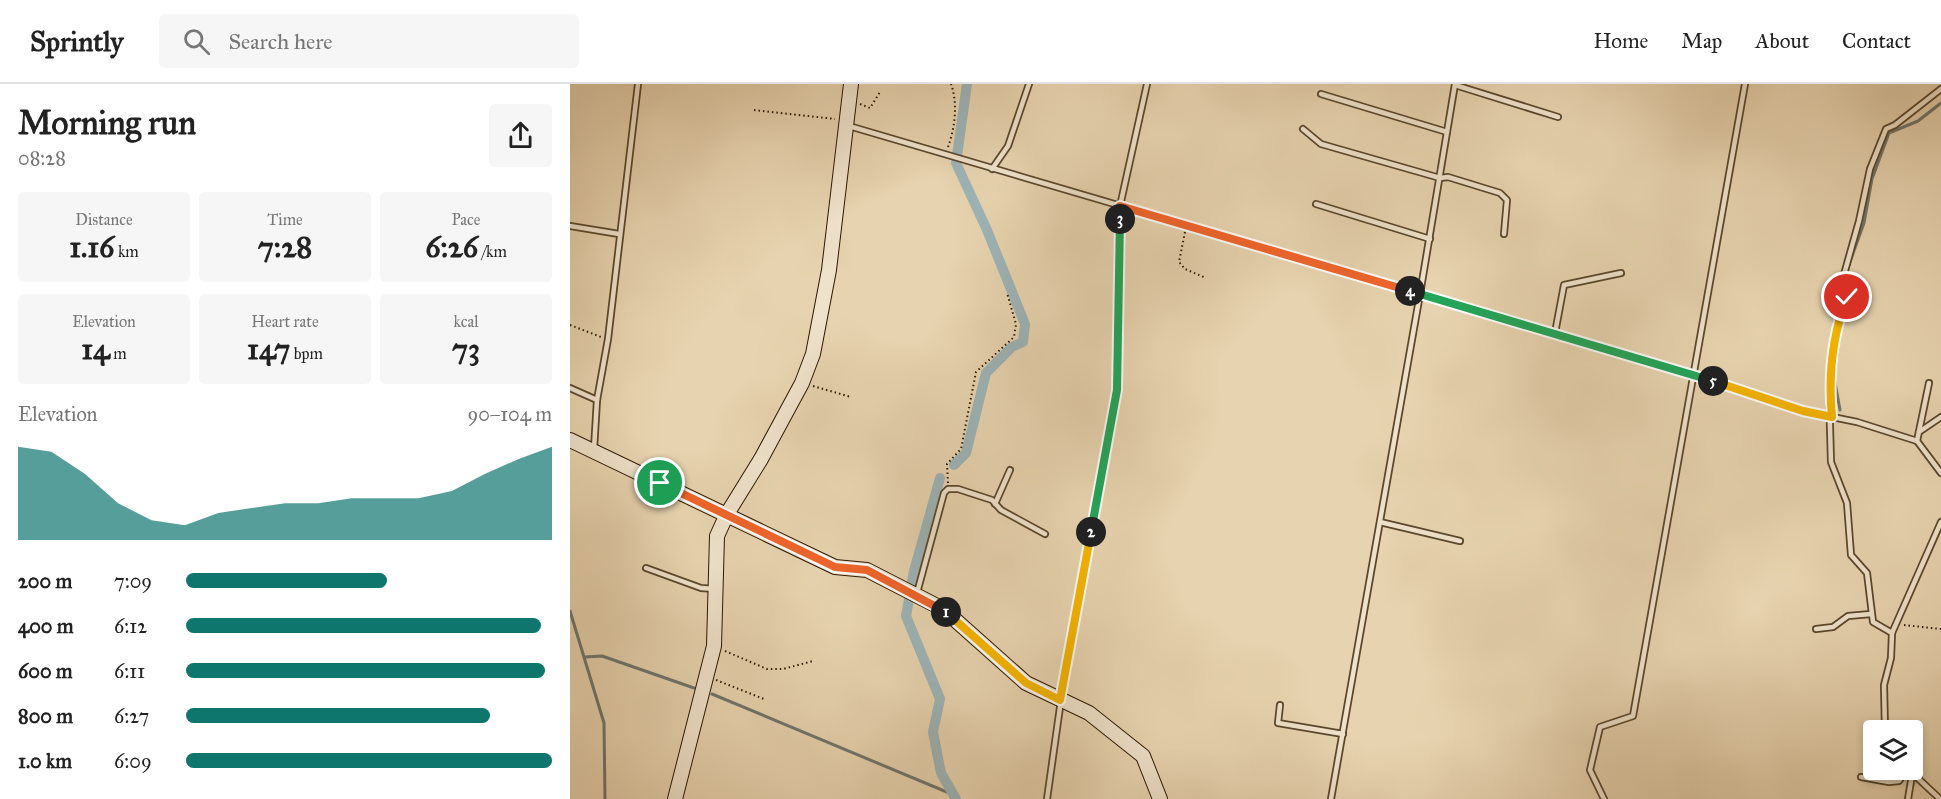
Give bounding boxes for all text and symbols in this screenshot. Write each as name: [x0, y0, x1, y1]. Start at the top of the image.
search box: [159, 14, 579, 68]
text: Sprintly: [30, 24, 123, 59]
icon: search: [180, 25, 213, 58]
text: Search here: [228, 28, 332, 55]
text: Home: [1593, 28, 1648, 54]
text: Map: [1681, 28, 1722, 54]
text: About: [1755, 28, 1809, 54]
text: Contact: [1842, 28, 1911, 54]
text: Morning run: [18, 103, 196, 143]
button: share: [489, 104, 552, 167]
text: 08:28: [18, 146, 66, 170]
pin: 3: [1105, 204, 1135, 234]
text: 3: [1117, 209, 1123, 228]
text: Distance: [75, 210, 133, 229]
text: Time: [267, 210, 303, 229]
text: Pace: [451, 210, 481, 229]
text: 1.16: [69, 229, 114, 265]
text: 7:28: [258, 229, 312, 265]
text: 6:26: [425, 229, 478, 265]
text: km: [114, 242, 139, 261]
text: /km: [478, 242, 507, 261]
pin: [1821, 271, 1872, 322]
pin: 4: [1395, 276, 1425, 306]
icon: check: [1830, 280, 1863, 313]
text: 4: [1406, 281, 1414, 300]
text: Elevation: [72, 312, 136, 331]
text: Heart rate: [251, 312, 319, 331]
text: kcal: [453, 312, 479, 331]
text: 14: [81, 331, 110, 367]
text: 147: [247, 331, 290, 367]
text: 73: [452, 331, 480, 367]
text: m: [110, 344, 127, 363]
text: bpm: [290, 344, 323, 363]
pin: 5: [1698, 366, 1728, 396]
text: 5: [1709, 371, 1717, 390]
text: Elevation: [18, 402, 97, 426]
text: 90–104 m: [467, 402, 552, 426]
pin: [634, 457, 685, 508]
icon: arrive: [643, 466, 676, 499]
pin: 2: [1076, 517, 1106, 547]
text: 2: [1087, 522, 1095, 541]
text: 200 m: [18, 569, 72, 593]
text: 7:09: [114, 569, 152, 593]
pin: 1: [931, 597, 961, 627]
text: 1: [943, 602, 949, 621]
text: 400 m: [18, 614, 74, 638]
text: 6:12: [114, 614, 147, 638]
text: 600 m: [18, 659, 73, 683]
text: 6:11: [114, 659, 145, 683]
text: 800 m: [18, 704, 73, 728]
text: 6:27: [114, 704, 149, 728]
map controls: [1863, 720, 1923, 780]
button: layers: [1863, 720, 1923, 780]
text: 1.0 km: [18, 749, 72, 773]
text: 6:09: [114, 749, 152, 773]

